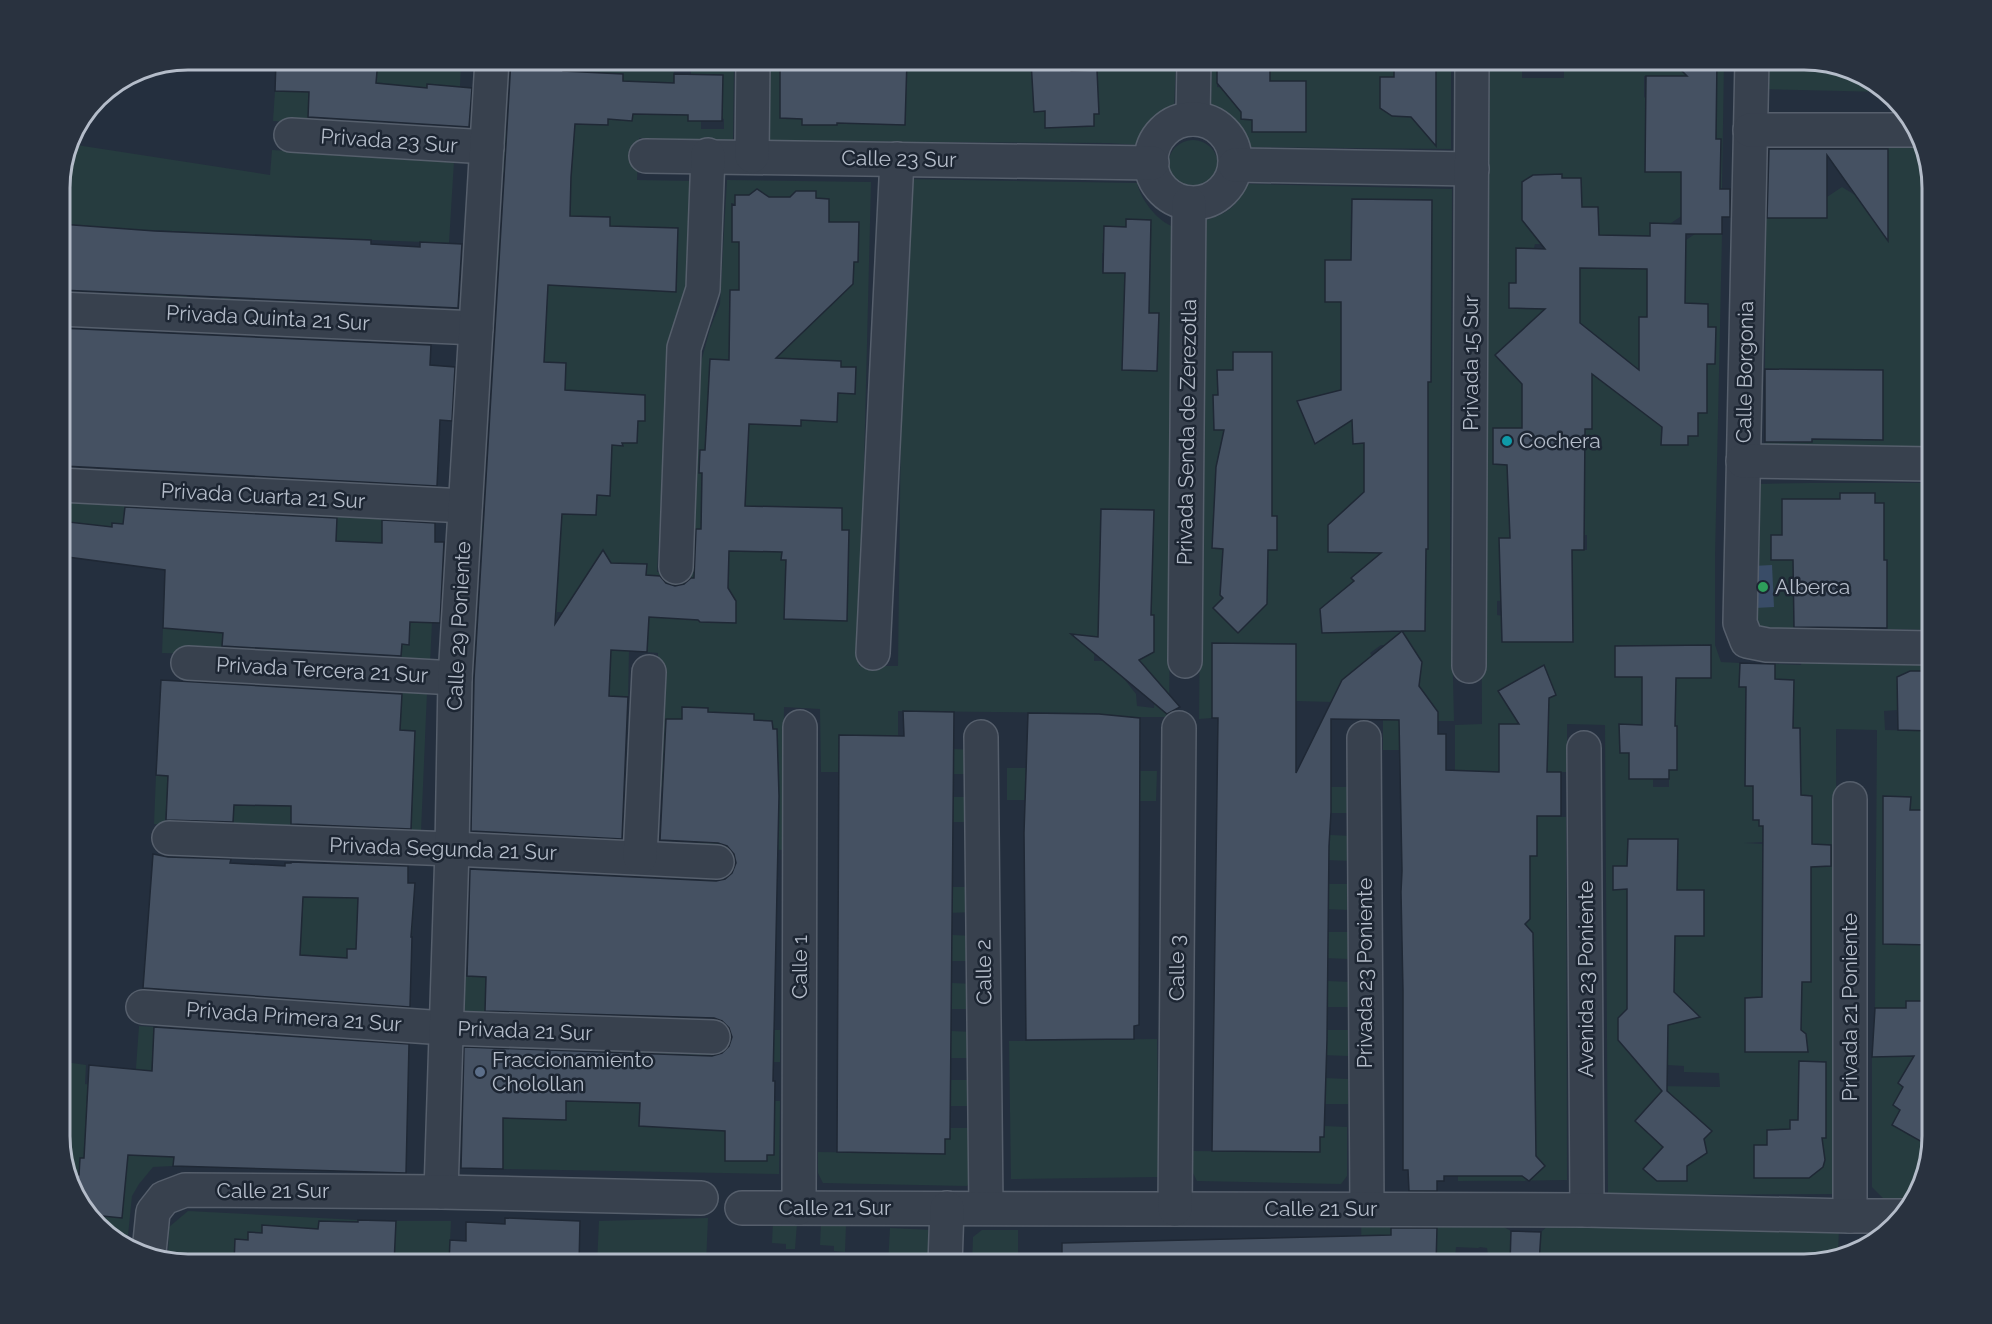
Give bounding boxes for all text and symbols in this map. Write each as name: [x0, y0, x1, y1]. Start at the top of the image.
street label: Privada 23 Sur: [320, 123, 459, 158]
street label: Calle 23 Sur: [841, 145, 957, 172]
street label: Privada 15 Sur: [1458, 295, 1483, 431]
street label: Privada Senda de Zerezotla: [1172, 299, 1201, 565]
street label: Privada Quinta 21 Sur: [166, 300, 371, 335]
street label: Calle Borgonia: [1731, 301, 1758, 443]
place label: Cochera: [1519, 428, 1601, 453]
marker: Cochera: [1500, 434, 1514, 448]
street label: Privada Cuarta 21 Sur: [160, 478, 366, 513]
street label: Calle 29 Poniente: [442, 541, 475, 711]
place label: Alberca: [1775, 574, 1850, 599]
marker: Alberca: [1756, 580, 1770, 594]
street label: Privada Tercera 21 Sur: [215, 651, 429, 688]
street label: Privada Segunda 21 Sur: [329, 832, 558, 865]
street label: Privada 23 Poniente: [1352, 878, 1377, 1068]
street label: Avenida 23 Poniente: [1573, 881, 1598, 1077]
street label: Privada 21 Poniente: [1837, 913, 1862, 1101]
street label: Calle 1: [787, 935, 812, 999]
street label: Calle 3: [1164, 935, 1189, 1001]
street label: Calle 2: [970, 939, 997, 1005]
street label: Privada Primera 21 Sur: [185, 997, 403, 1037]
street label: Privada 21 Sur: [457, 1016, 594, 1045]
place label: Fraccionamiento Cholollan: [492, 1047, 654, 1096]
marker: Fraccionamiento Cholollan: [473, 1065, 487, 1079]
street label: Calle 21 Sur: [217, 1178, 330, 1203]
street label: Calle 21 Sur: [779, 1195, 892, 1220]
street label: Calle 21 Sur: [1265, 1196, 1378, 1221]

